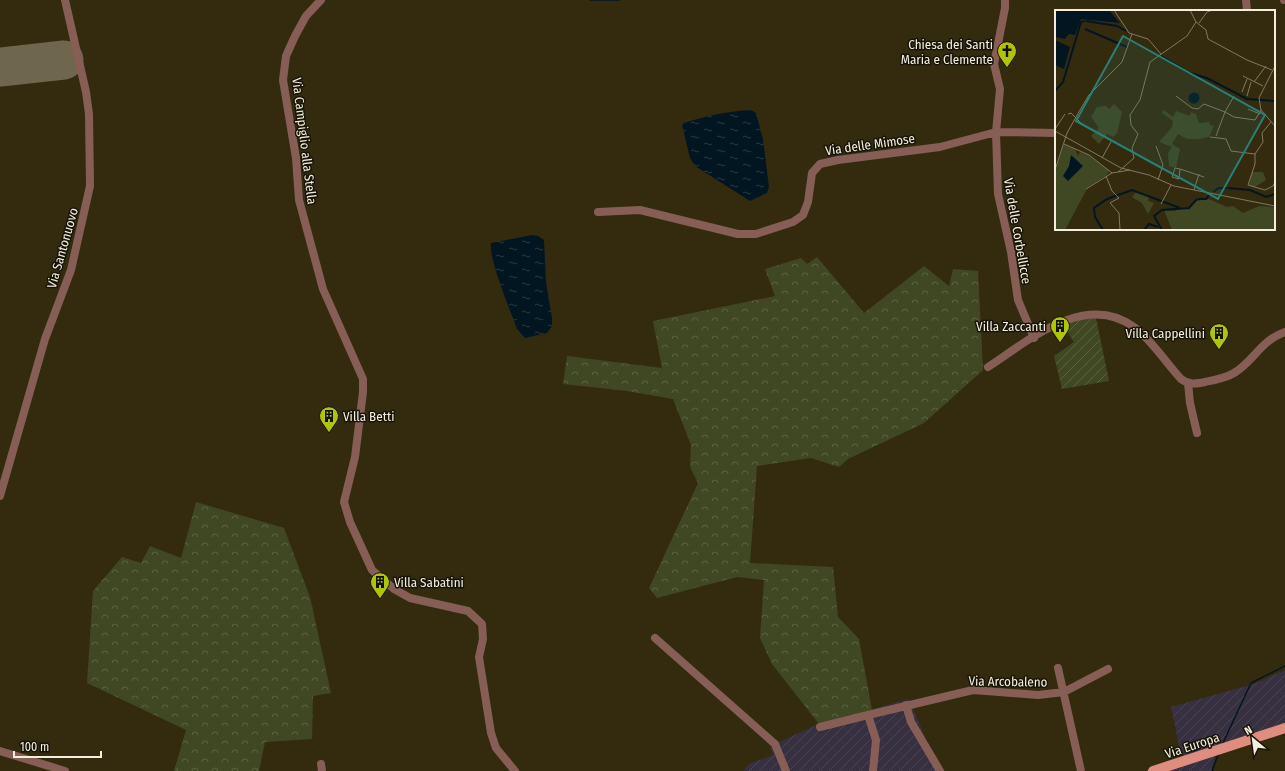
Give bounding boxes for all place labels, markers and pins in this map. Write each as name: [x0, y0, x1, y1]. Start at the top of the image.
place label: Chiesa dei Santi Maria e Clemente: [901, 37, 993, 67]
church icon: Chiesa dei Santi Maria e Clemente: [996, 40, 1018, 68]
building icon: Villa Zaccanti: [1049, 315, 1071, 343]
place label: Villa Zaccanti: [976, 319, 1046, 334]
building icon: Villa Cappellini: [1208, 322, 1230, 350]
place label: Villa Cappellini: [1126, 326, 1205, 341]
building icon: Villa Betti: [318, 405, 340, 433]
place label: Villa Betti: [343, 409, 394, 424]
building icon: Villa Sabatini: [369, 571, 391, 599]
place label: Villa Sabatini: [394, 575, 464, 590]

